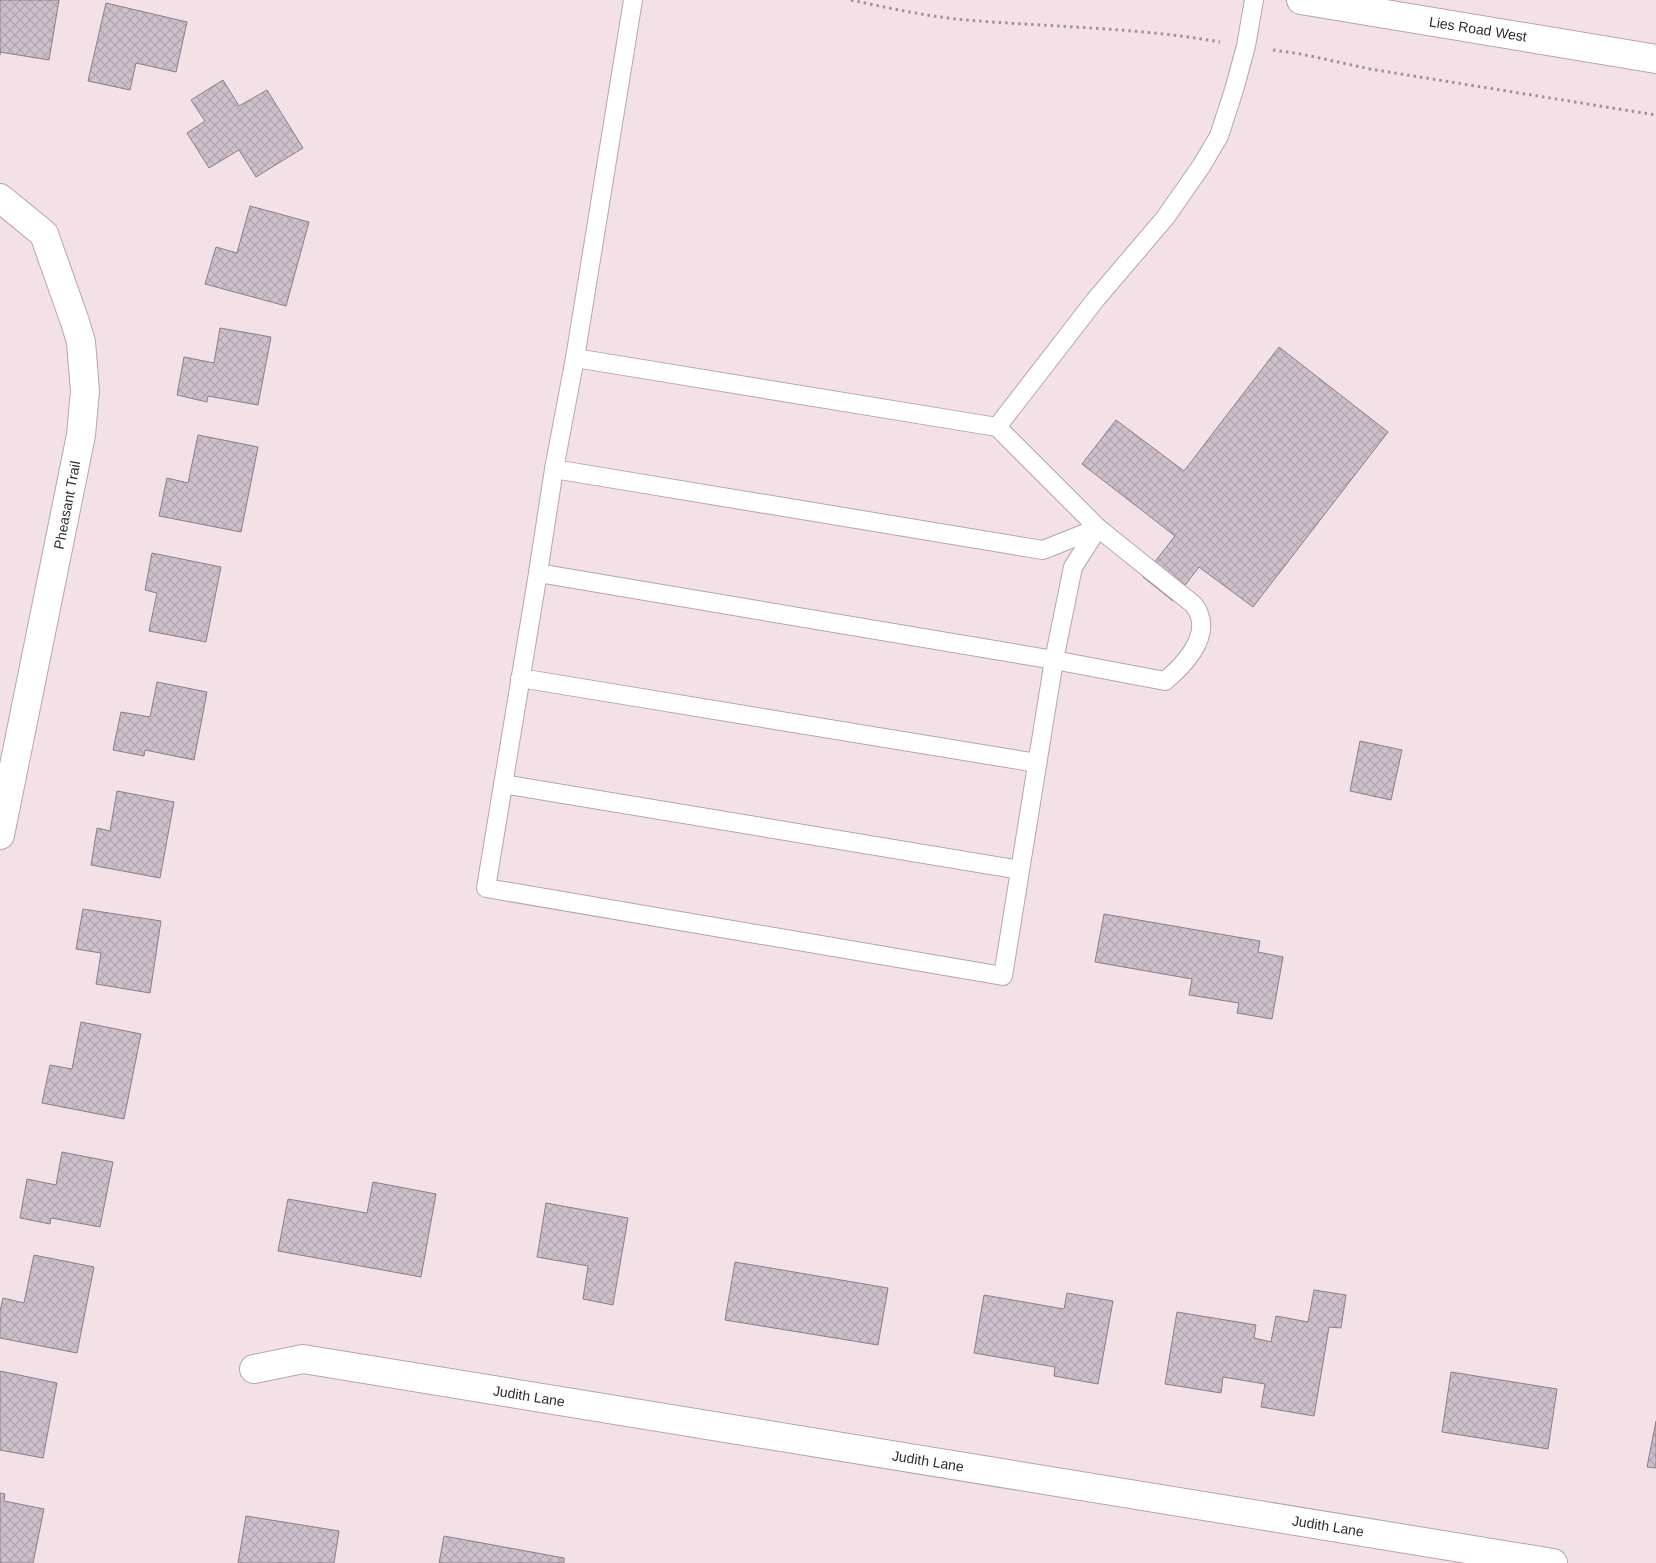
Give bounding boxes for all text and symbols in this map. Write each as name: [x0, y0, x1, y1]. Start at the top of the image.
street label: Lies Road West: [1428, 13, 1528, 45]
street label: Pheasant Trail: [51, 460, 83, 550]
street label: Judith Lane: [492, 1382, 566, 1410]
street label: Judith Lane: [891, 1447, 965, 1475]
street label: Judith Lane: [1291, 1512, 1365, 1540]

